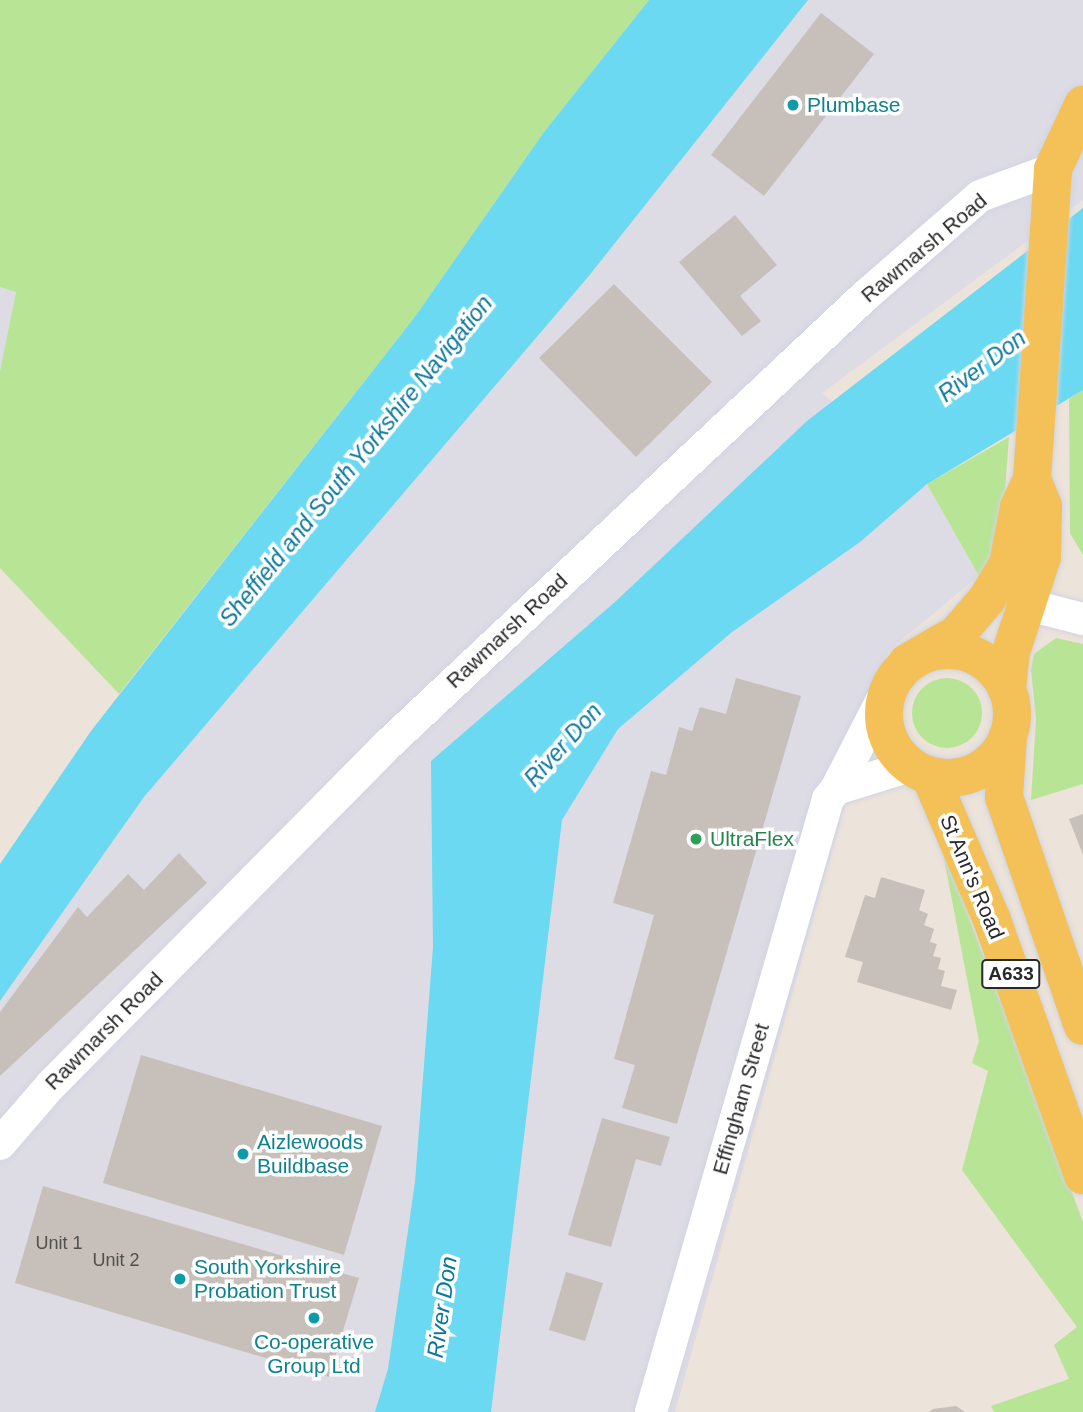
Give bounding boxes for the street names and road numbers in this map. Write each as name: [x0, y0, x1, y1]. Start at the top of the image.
street label: Rawmarsh Road: [856, 188, 992, 308]
street label: Rawmarsh Road: [441, 568, 573, 694]
street label: St Ann's Road: [934, 811, 1010, 943]
road number: A633: [981, 958, 1041, 990]
street label: Rawmarsh Road: [40, 967, 168, 1095]
street label: Effingham Street: [707, 1021, 775, 1177]

